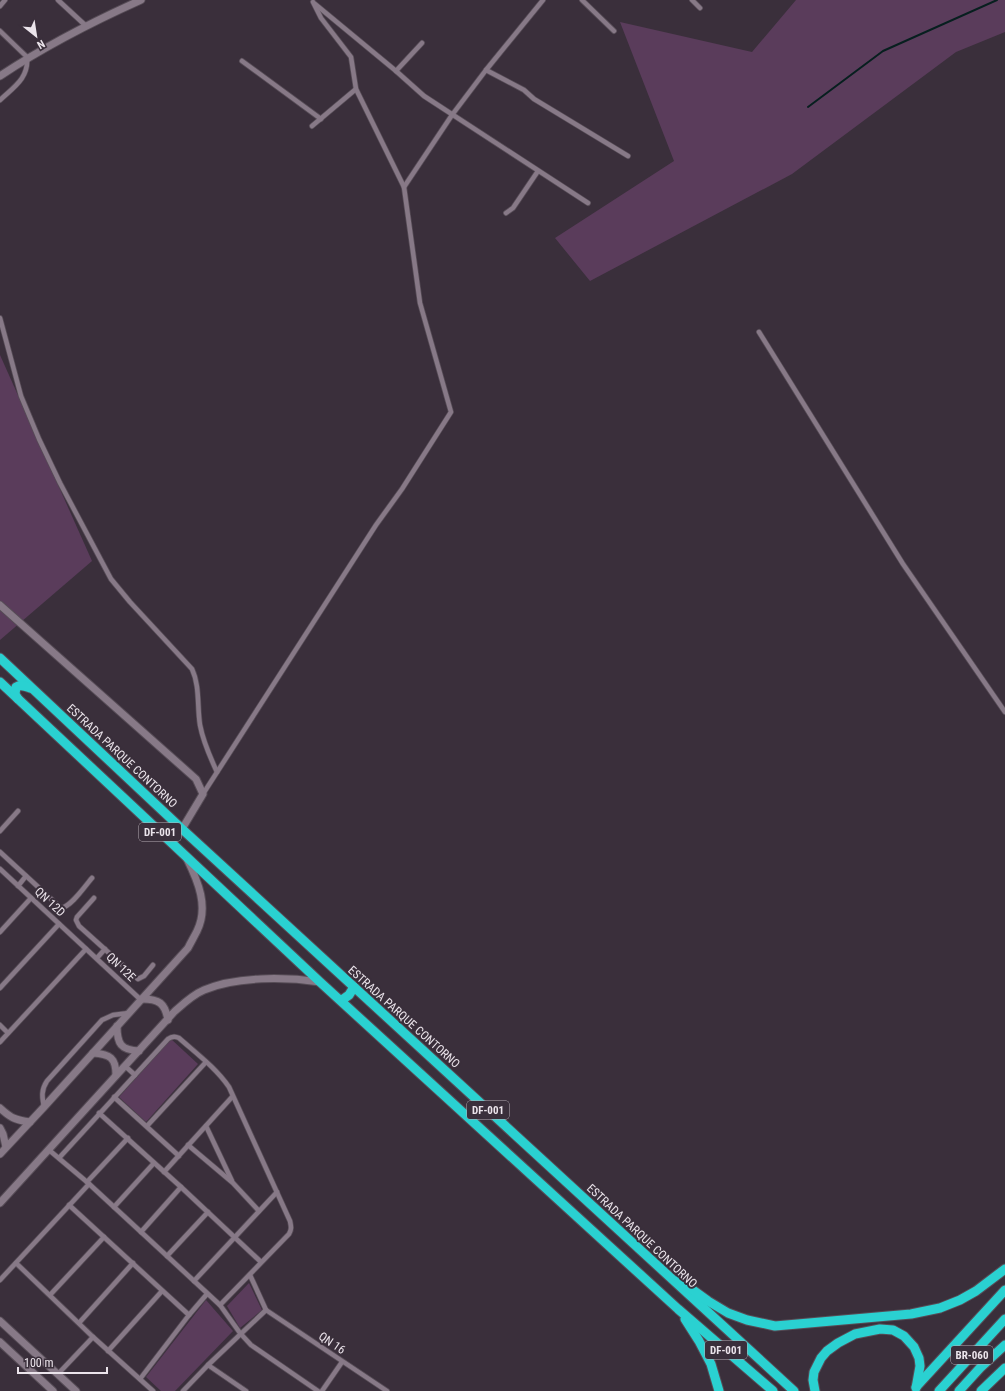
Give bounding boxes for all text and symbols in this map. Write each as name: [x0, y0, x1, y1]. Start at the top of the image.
north arrow: [16, 16, 56, 56]
text: N: [34, 37, 47, 52]
street label: ESTRADA PARQUE CONTORNO: [64, 701, 180, 811]
road number: DF-001: [139, 823, 181, 841]
street label: QN 12D: [32, 885, 68, 920]
street label: QN 12E: [103, 950, 139, 984]
street label: ESTRADA PARQUE CONTORNO: [345, 963, 463, 1071]
road number: DF-001: [467, 1101, 509, 1119]
street label: ESTRADA PARQUE CONTORNO: [584, 1181, 700, 1291]
street label: QN 16: [316, 1329, 348, 1357]
road number: DF-001: [705, 1341, 747, 1359]
road number: BR-060: [951, 1346, 993, 1364]
scale bar: [18, 1349, 107, 1375]
text: 100 m: [24, 1356, 54, 1370]

